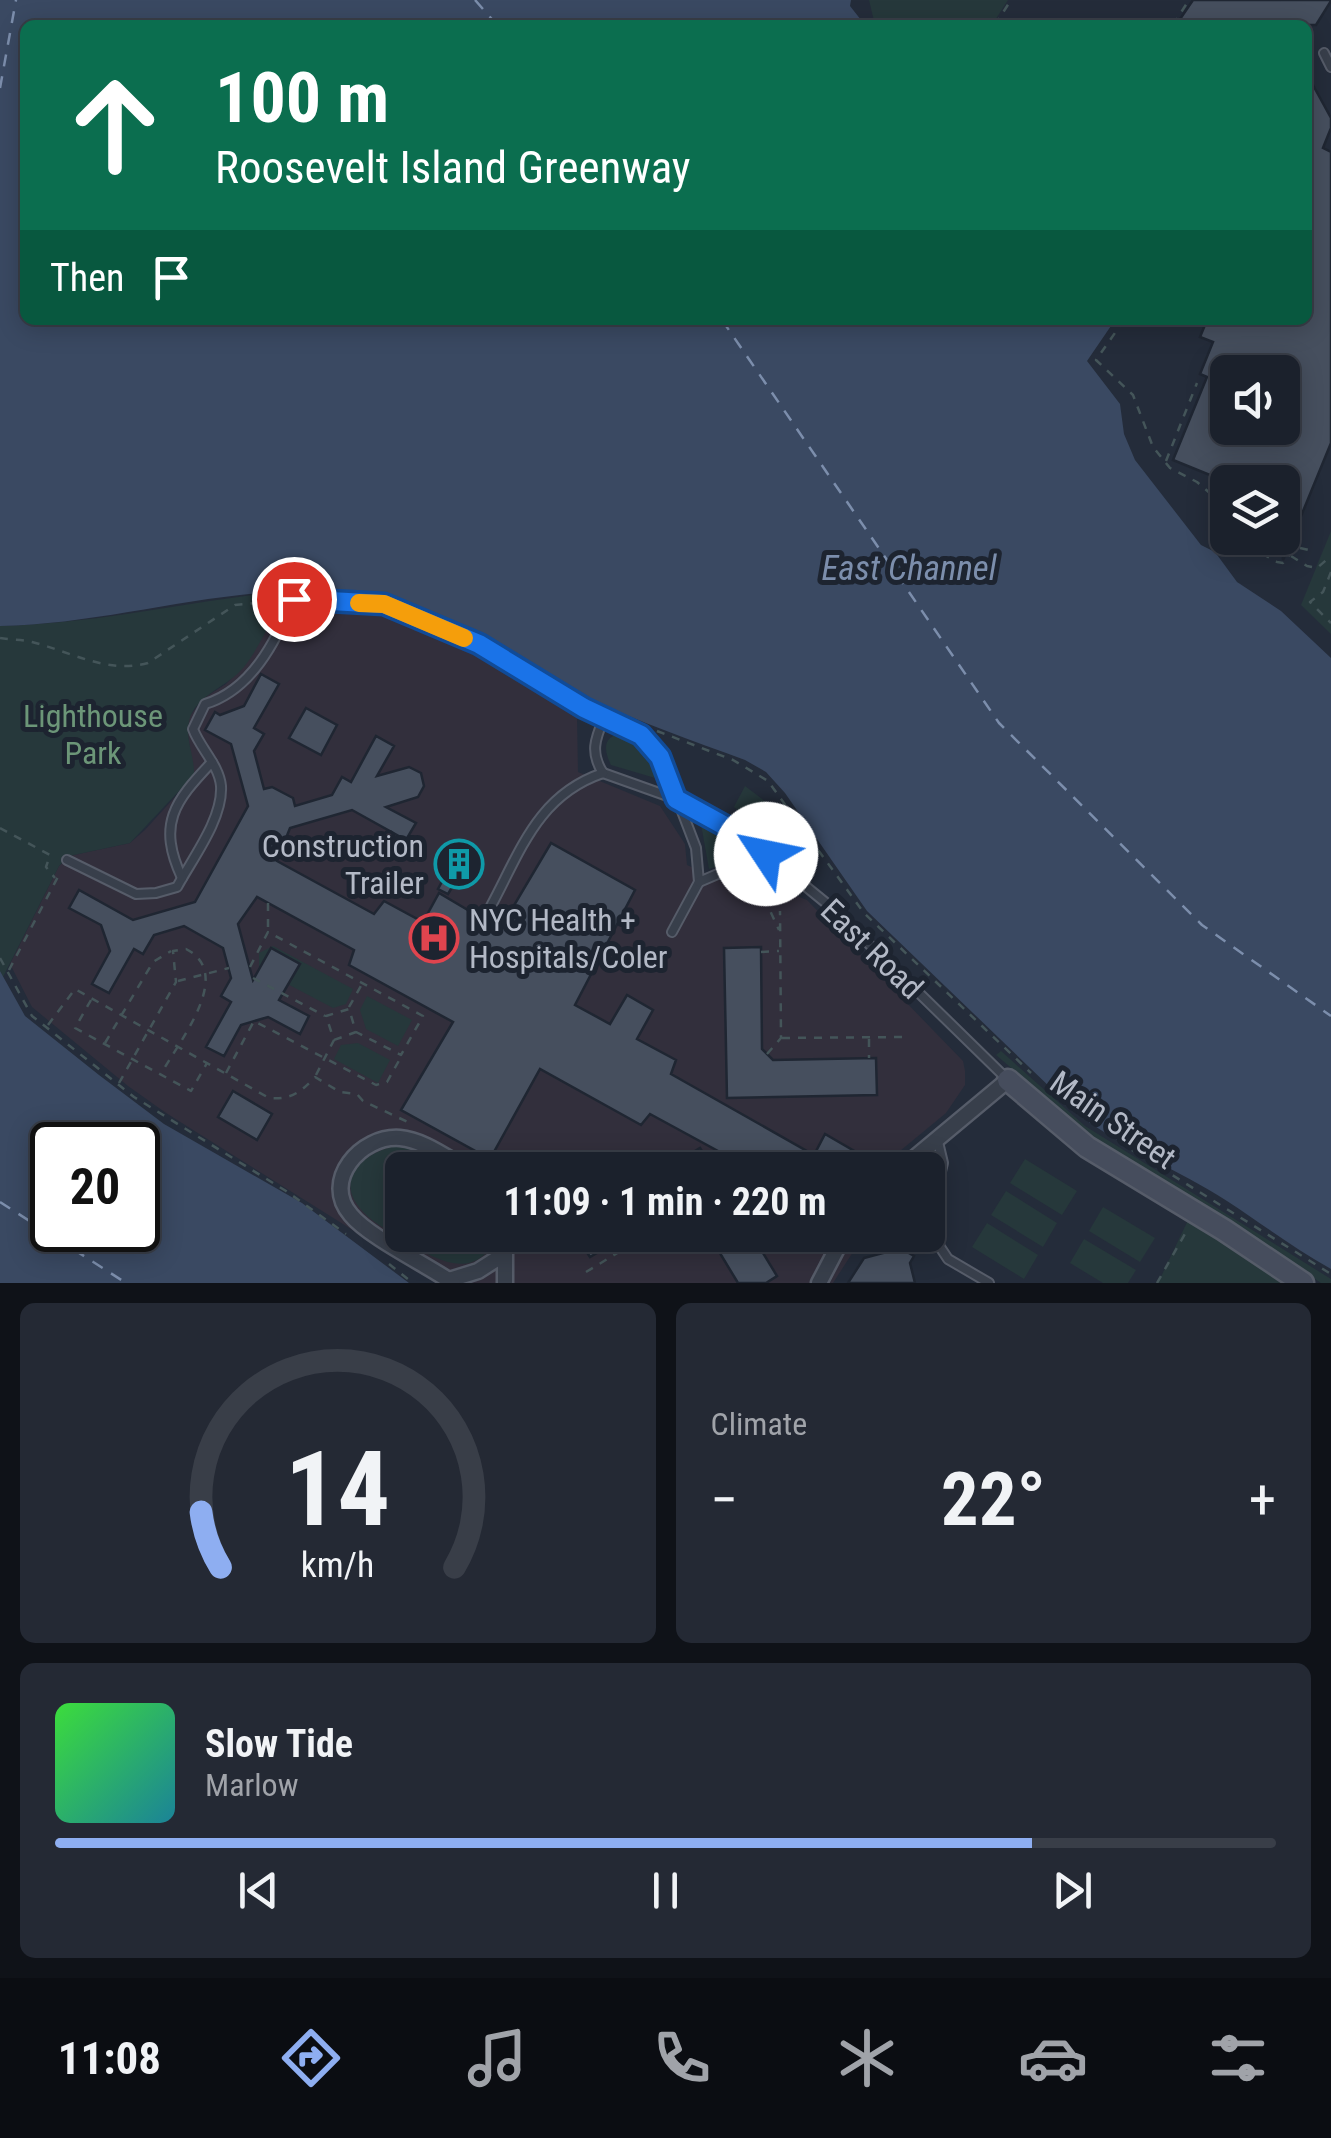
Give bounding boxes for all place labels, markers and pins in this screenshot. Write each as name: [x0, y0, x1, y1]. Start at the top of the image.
pin: [252, 557, 337, 642]
place label: Construction Trailer: [262, 827, 424, 902]
building icon: Construction Trailer: [433, 838, 485, 890]
place label: NYC Health + Hospitals/Coler: [469, 901, 668, 976]
hospital icon: NYC Health + Hospitals/Coler: [408, 912, 460, 964]

